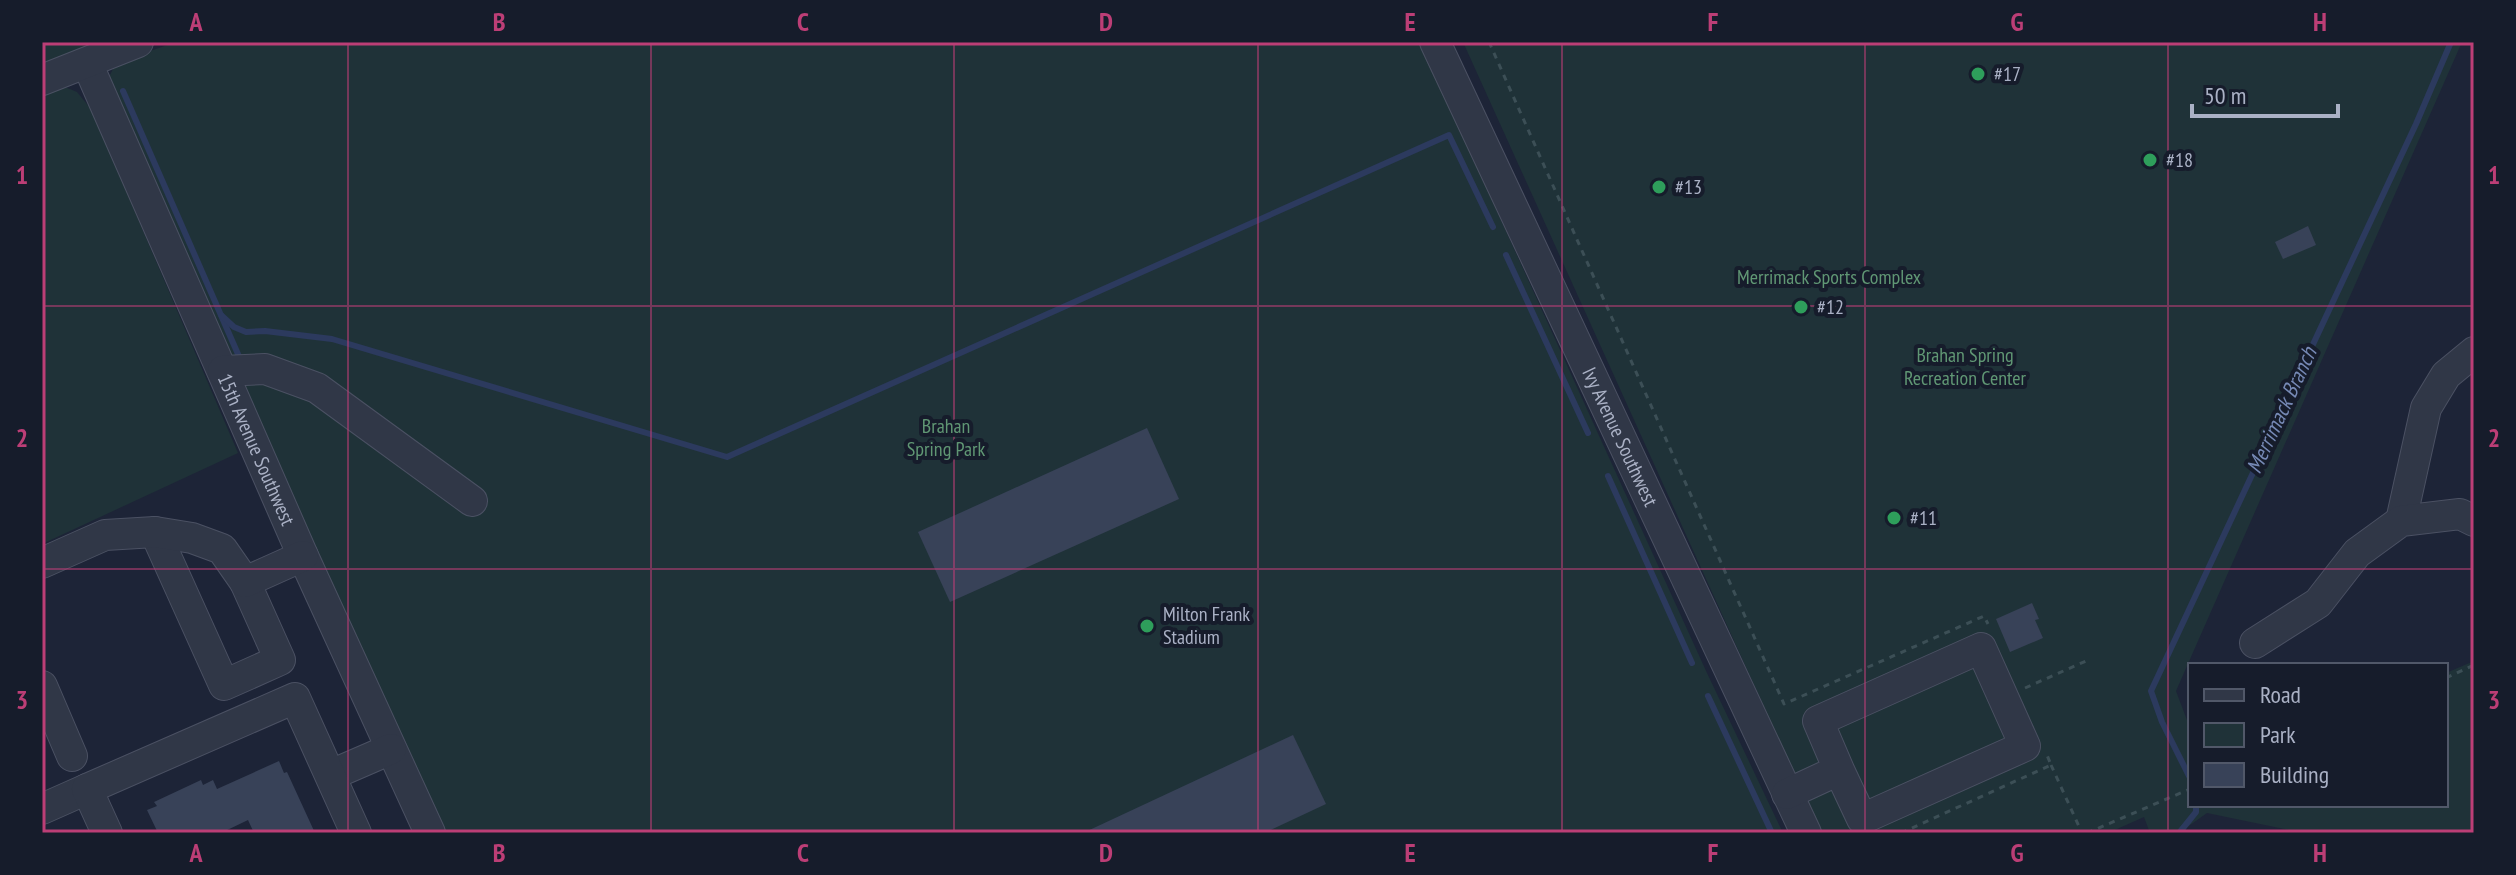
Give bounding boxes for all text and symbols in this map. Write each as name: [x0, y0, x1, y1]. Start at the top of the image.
text: A: [188, 5, 203, 38]
text: B: [493, 5, 506, 38]
text: C: [797, 5, 809, 38]
text: D: [1099, 5, 1113, 38]
text: E: [1404, 5, 1416, 38]
text: F: [1708, 5, 1719, 38]
text: G: [2010, 5, 2024, 38]
text: H: [2313, 5, 2327, 38]
place label: #17: [1994, 61, 2021, 87]
marker: #17: [1969, 65, 1987, 83]
scale bar: [2192, 68, 2338, 118]
text: 50 m: [2204, 80, 2246, 111]
place label: #18: [2166, 147, 2193, 173]
marker: #18: [2141, 151, 2159, 169]
text: 1: [16, 158, 28, 191]
text: 1: [2488, 158, 2500, 191]
place label: #13: [1675, 174, 1702, 200]
marker: #13: [1650, 178, 1668, 196]
park label: Merrimack Sports Complex: [1737, 264, 1921, 290]
place label: #12: [1817, 294, 1844, 320]
marker: #12: [1792, 298, 1810, 316]
water label: Merrimack Branch: [2240, 341, 2323, 478]
park label: Brahan Spring Recreation Center: [1904, 342, 2027, 391]
street label: Ivy Avenue Southwest: [1576, 363, 1664, 511]
street label: 15th Avenue Southwest: [212, 370, 301, 530]
park label: Brahan Spring Park: [907, 413, 985, 462]
text: 2: [16, 421, 28, 454]
text: 2: [2488, 421, 2500, 454]
place label: #11: [1910, 505, 1937, 531]
marker: #11: [1885, 509, 1903, 527]
place label: Milton Frank Stadium: [1163, 601, 1250, 650]
marker: Milton Frank Stadium: [1138, 617, 1156, 635]
legend: [2188, 663, 2448, 807]
text: Road: [2260, 679, 2301, 710]
text: 3: [16, 683, 28, 716]
text: 3: [2488, 683, 2500, 716]
text: Park: [2260, 719, 2296, 750]
text: Building: [2260, 759, 2329, 790]
text: A: [188, 836, 203, 869]
text: B: [493, 836, 506, 869]
text: C: [797, 836, 809, 869]
text: D: [1099, 836, 1113, 869]
text: E: [1404, 836, 1416, 869]
text: F: [1708, 836, 1719, 869]
text: G: [2010, 836, 2024, 869]
text: H: [2313, 836, 2327, 869]

